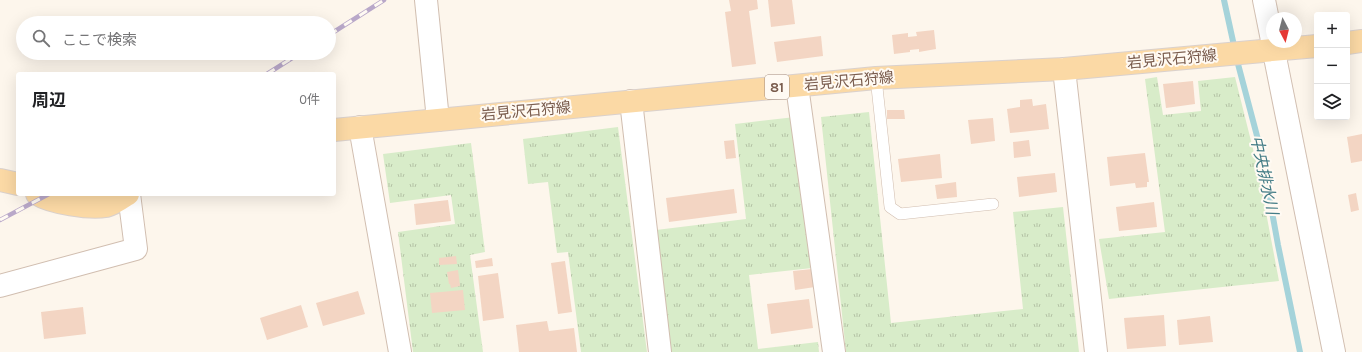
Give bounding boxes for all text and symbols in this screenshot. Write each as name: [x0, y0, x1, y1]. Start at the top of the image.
north arrow: [1266, 12, 1302, 48]
map controls: [1314, 12, 1350, 120]
button: +: [1314, 12, 1350, 48]
search box: [16, 16, 336, 60]
icon: search: [30, 27, 52, 49]
text: ここで検索: [62, 31, 137, 49]
street label: 岩見沢石狩線: [1126, 46, 1218, 72]
button: −: [1314, 48, 1350, 84]
street label: 岩見沢石狩線: [803, 68, 895, 94]
road number: 81: [765, 75, 789, 99]
button: layers: [1314, 84, 1350, 120]
text: 周辺: [32, 90, 66, 110]
text: 0件: [299, 92, 320, 107]
street label: 岩見沢石狩線: [480, 98, 572, 124]
water label: 中央排水川: [1247, 134, 1283, 218]

